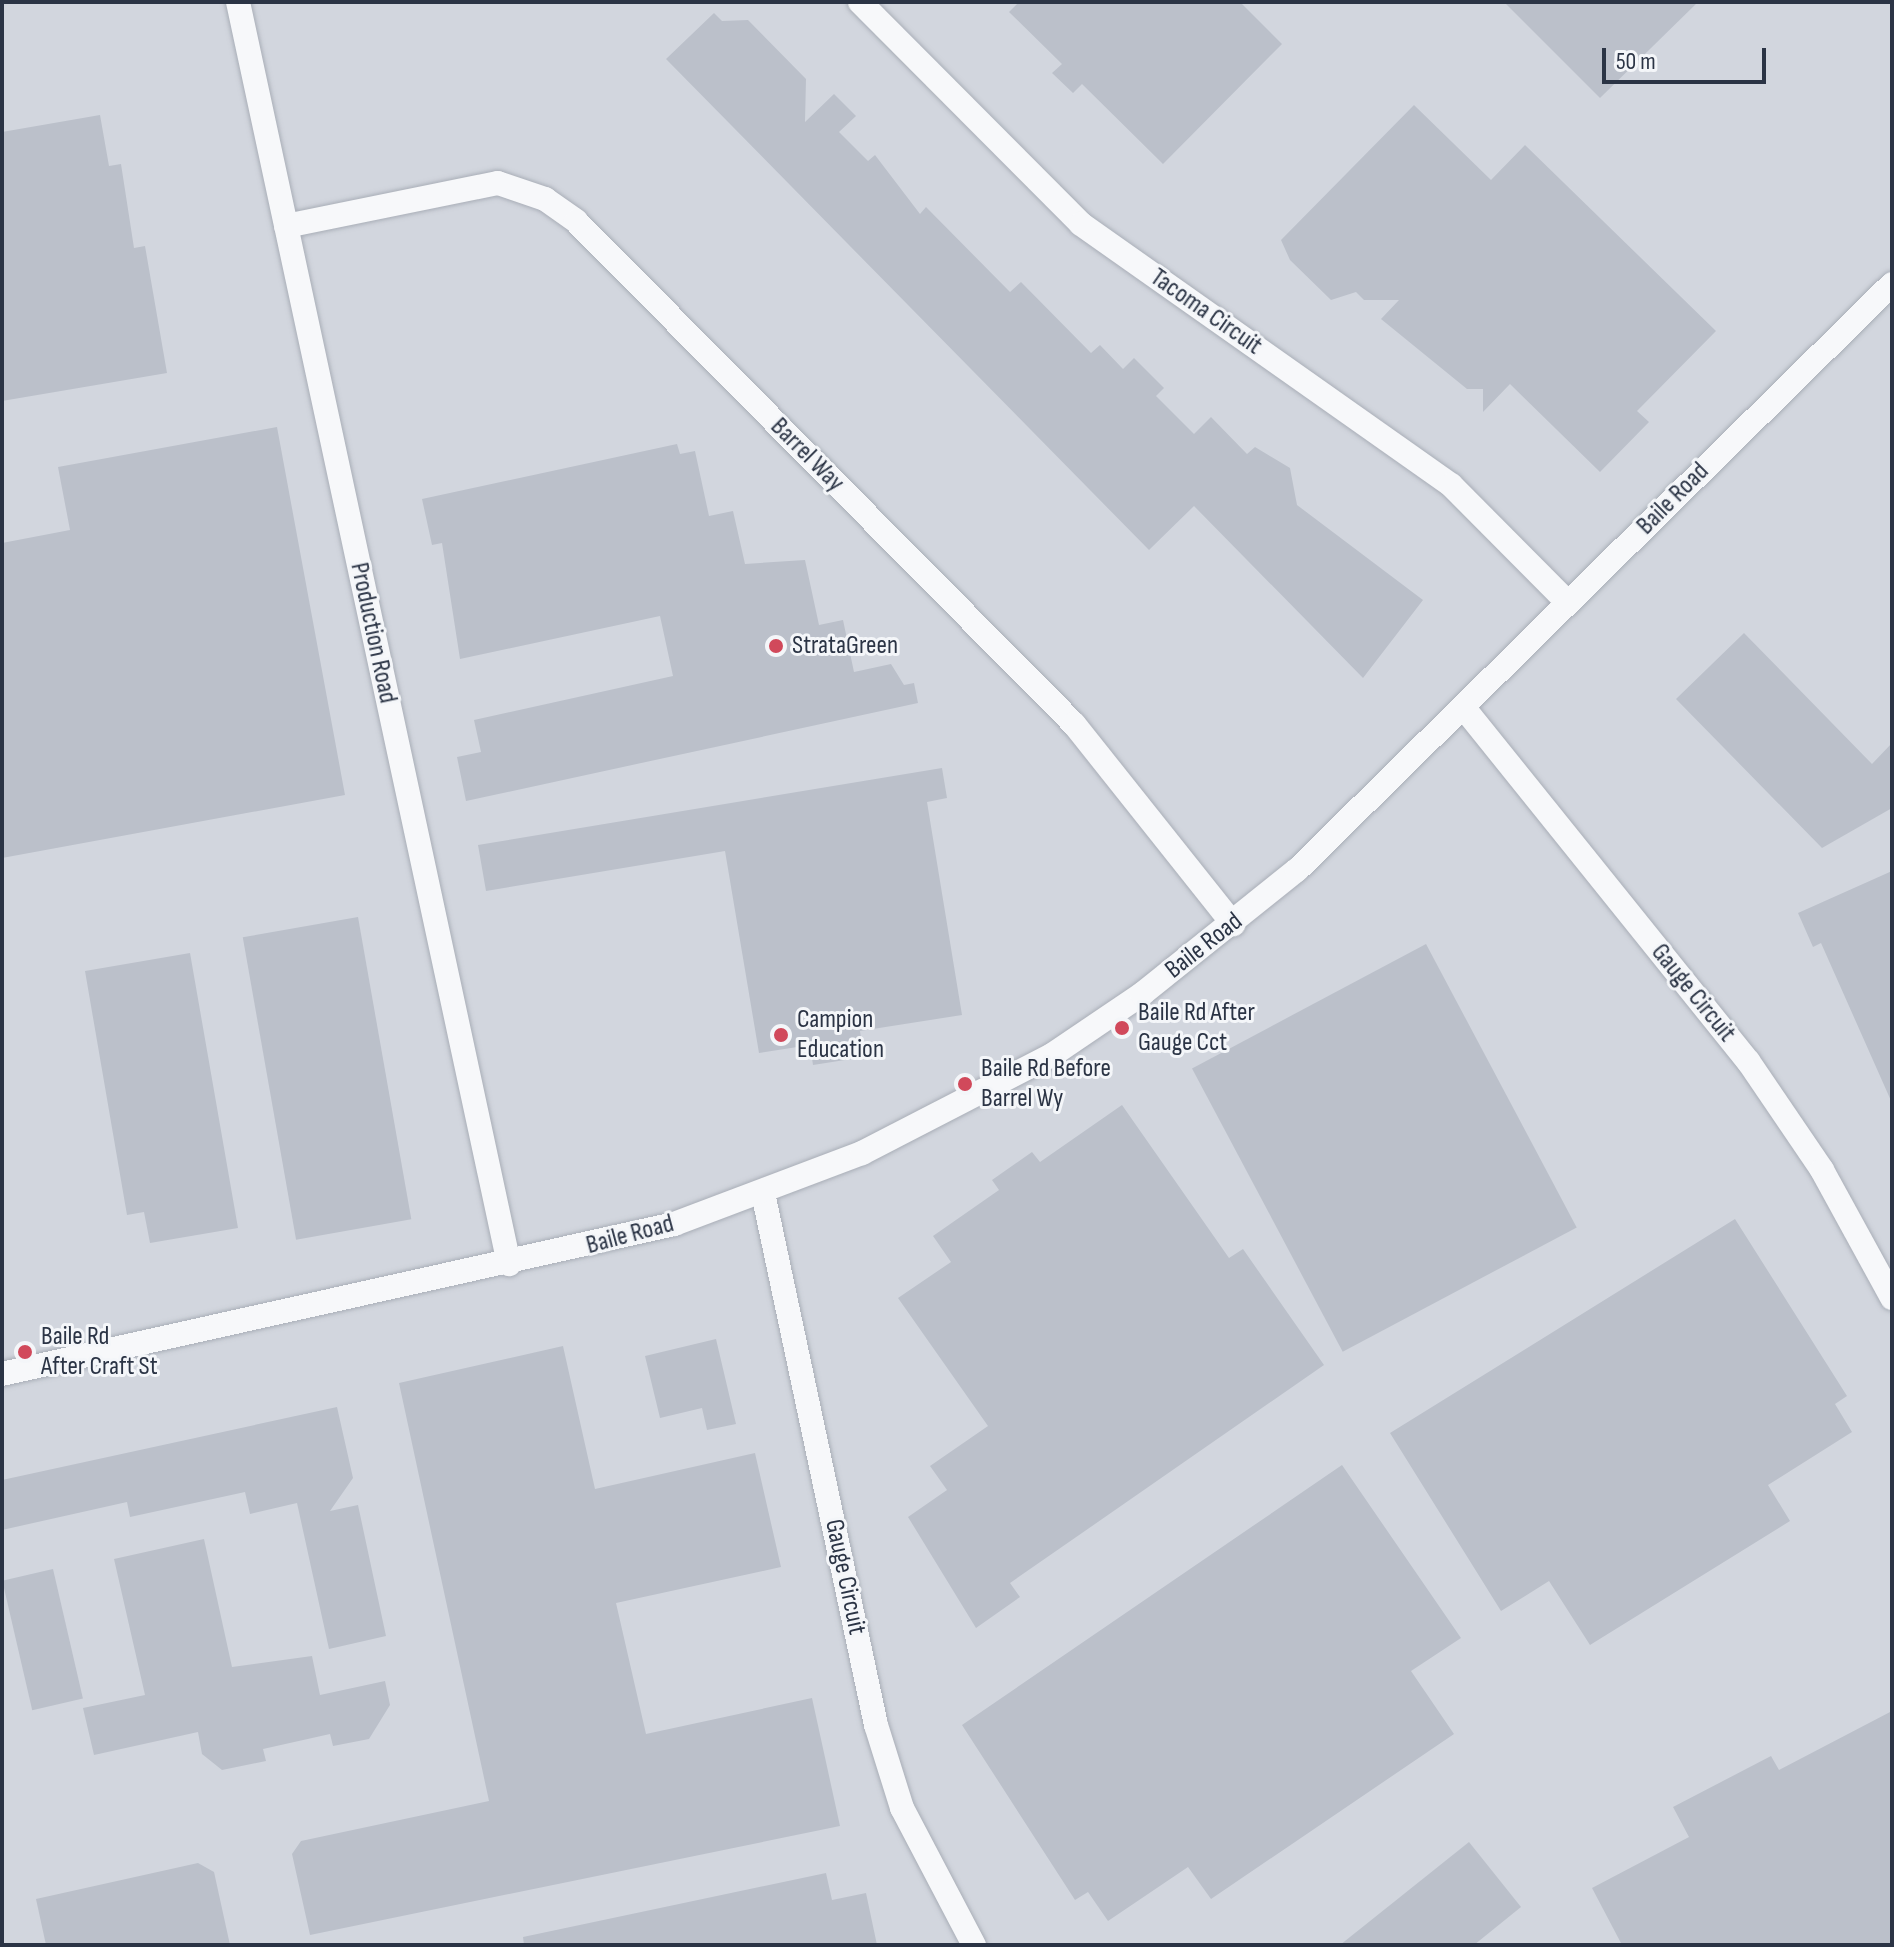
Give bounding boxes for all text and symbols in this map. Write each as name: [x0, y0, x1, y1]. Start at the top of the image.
scale bar: [1606, 32, 1770, 82]
text: 50 m: [1616, 47, 1656, 76]
street label: Tacoma Circuit: [1144, 262, 1268, 362]
street label: Barrel Way: [764, 412, 850, 498]
street label: Baile Road: [1630, 456, 1716, 542]
street label: Production Road: [343, 560, 403, 706]
place label: StrataGreen: [792, 630, 898, 662]
marker: StrataGreen: [767, 637, 785, 655]
street label: Baile Road: [1159, 906, 1249, 986]
street label: Gauge Circuit: [1644, 938, 1742, 1048]
place label: Baile Rd After Gauge Cct: [1138, 997, 1255, 1058]
place label: Campion Education: [797, 1004, 884, 1066]
marker: Baile Rd After Gauge Cct: [1113, 1019, 1131, 1037]
marker: Campion Education: [772, 1026, 790, 1044]
place label: Baile Rd Before Barrel Wy: [981, 1053, 1111, 1114]
marker: Baile Rd Before Barrel Wy: [956, 1075, 974, 1093]
street label: Baile Road: [583, 1208, 677, 1262]
place label: Baile Rd After Craft St: [41, 1321, 158, 1382]
marker: Baile Rd After Craft St: [16, 1343, 34, 1361]
street label: Gauge Circuit: [818, 1516, 872, 1638]

